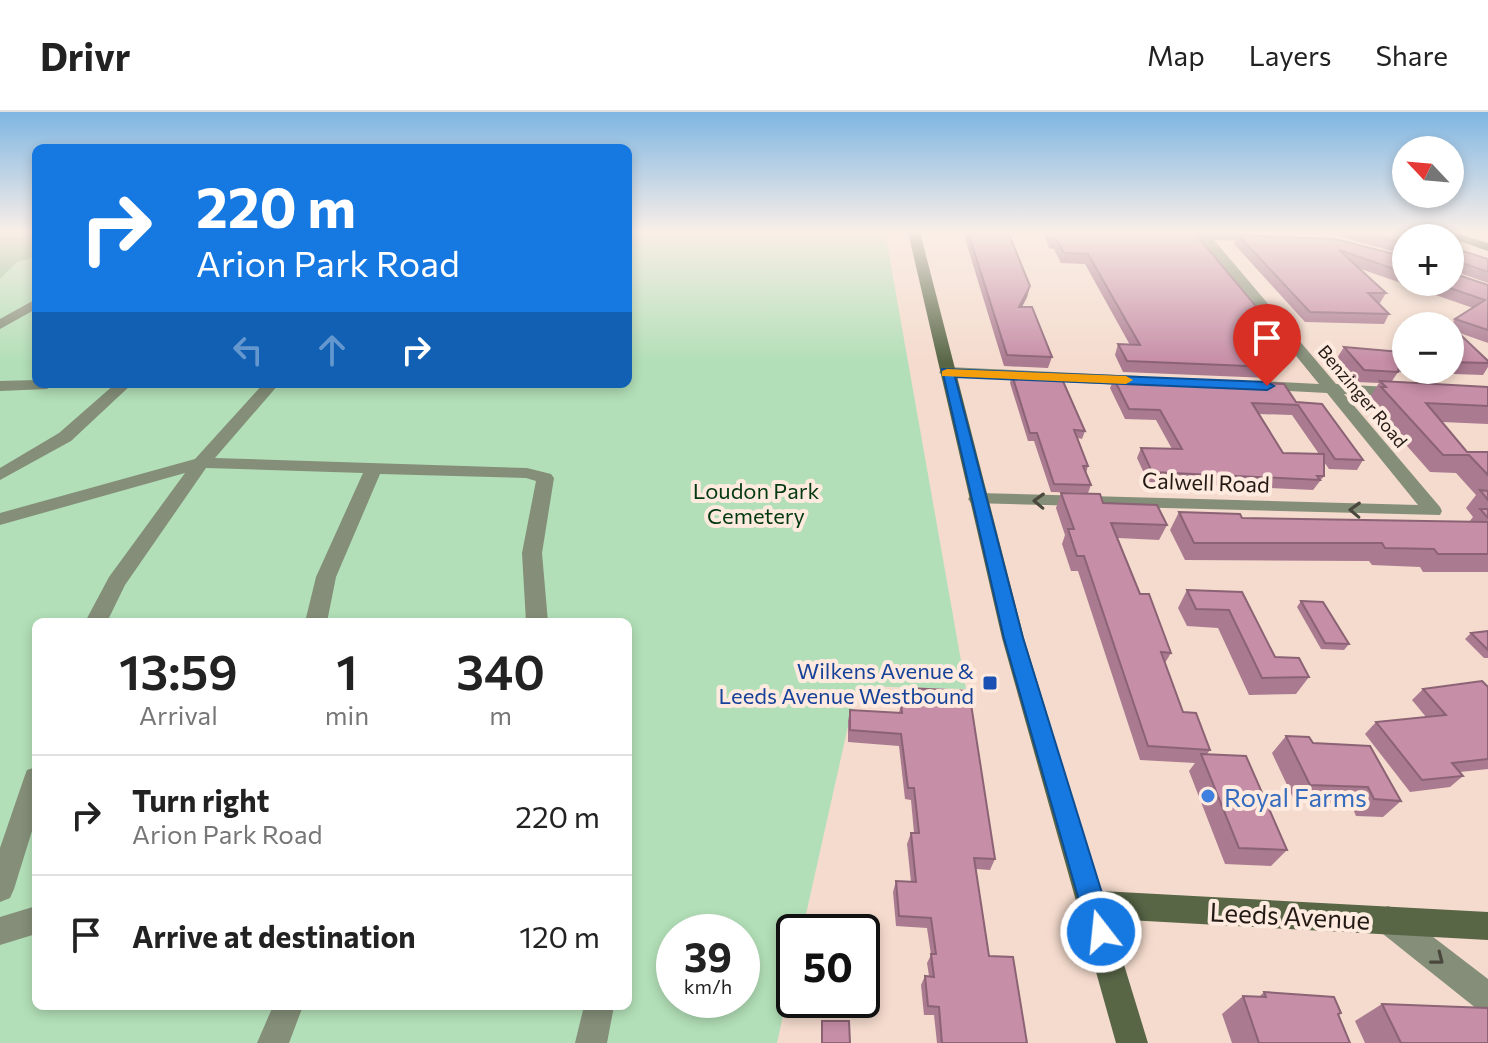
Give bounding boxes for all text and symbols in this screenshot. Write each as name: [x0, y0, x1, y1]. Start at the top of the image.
text: Drivr: [40, 32, 130, 79]
text: Map: [1147, 38, 1205, 72]
text: Layers: [1249, 38, 1331, 72]
text: Share: [1375, 38, 1448, 72]
north arrow: [1392, 136, 1464, 208]
map controls: [1392, 136, 1464, 384]
text: 220 m: [196, 171, 356, 240]
icon: right: [64, 176, 168, 280]
button: +: [1392, 224, 1464, 296]
text: Arion Park Road: [196, 240, 460, 284]
pin: [1233, 304, 1301, 386]
button: −: [1392, 312, 1464, 384]
icon: arrive: [1245, 316, 1289, 360]
icon: left: [226, 328, 270, 372]
icon: ahead: [310, 328, 354, 372]
icon: right: [394, 328, 438, 372]
street label: Benzinger Road: [1314, 340, 1412, 452]
street label: Calwell Road: [1142, 466, 1270, 498]
park label: Loudon Park Cemetery: [693, 477, 819, 529]
one-way arrow: [1032, 492, 1045, 509]
one-way arrow: [1348, 501, 1361, 518]
text: 13:59: [119, 641, 238, 700]
text: 1: [336, 641, 358, 700]
text: 340: [456, 641, 545, 700]
place label: Wilkens Avenue & Leeds Avenue Westbound: [718, 657, 974, 709]
marker: Wilkens Avenue & Leeds Avenue Westbound: [981, 674, 999, 692]
text: Arrival: [139, 699, 218, 730]
text: min: [325, 699, 369, 730]
text: m: [489, 699, 512, 730]
text: Turn right: [132, 781, 269, 818]
place label: Royal Farms: [1224, 781, 1367, 812]
marker: Royal Farms: [1199, 787, 1217, 805]
icon: right: [64, 793, 108, 837]
text: 220 m: [515, 797, 600, 834]
text: Arion Park Road: [132, 818, 323, 849]
position arrow: [1059, 890, 1143, 974]
street label: Leeds Avenue: [1209, 895, 1371, 935]
icon: arrive: [64, 913, 108, 957]
speed limit sign: 50: [776, 914, 880, 1018]
text: Arrive at destination: [132, 917, 416, 954]
text: 120 m: [519, 917, 600, 954]
text: 39: [684, 931, 732, 980]
one-way arrow: [1429, 949, 1444, 963]
text: km/h: [684, 974, 732, 998]

